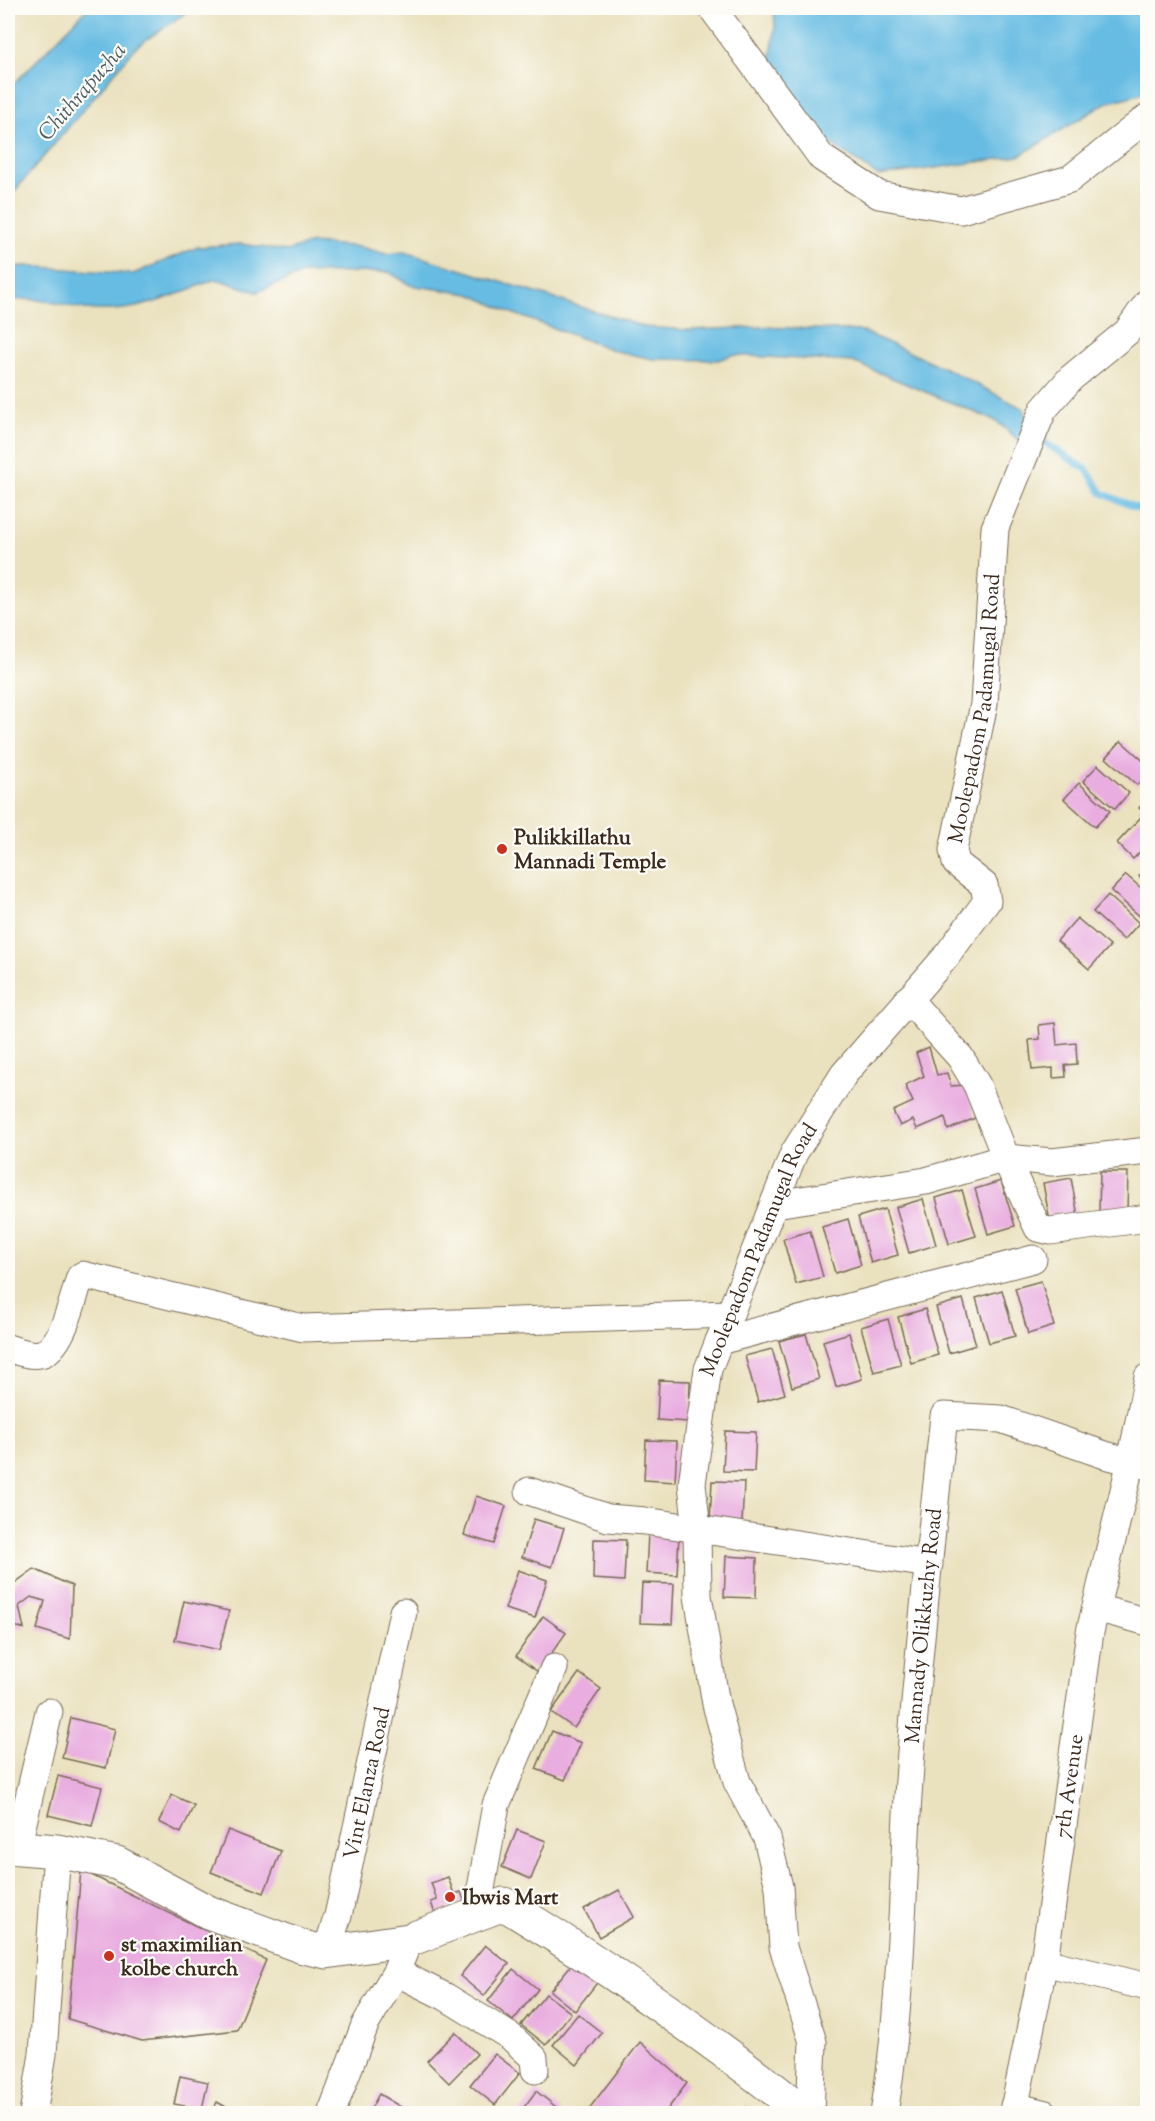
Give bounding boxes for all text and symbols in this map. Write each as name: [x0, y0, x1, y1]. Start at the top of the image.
water label: Chithrapuzha: [32, 37, 135, 149]
street label: Moolepadom Padamugal Road: [942, 573, 1009, 846]
place label: Pulikkillathu Mannadi Temple: [514, 824, 667, 878]
marker: Pulikkillathu Mannadi Temple: [495, 842, 509, 856]
street label: Moolepadom Padamugal Road: [693, 1118, 826, 1382]
street label: Mannady Olikkuzhy Road: [899, 1507, 951, 1745]
street label: Vint Elanza Road: [337, 1704, 399, 1863]
street label: 7th Avenue: [1048, 1732, 1093, 1840]
place label: Ibwis Mart: [462, 1884, 559, 1914]
marker: Ibwis Mart: [443, 1890, 457, 1904]
place label: st maximilian kolbe church: [120, 1931, 243, 1985]
marker: st maximilian kolbe church: [102, 1949, 116, 1963]

